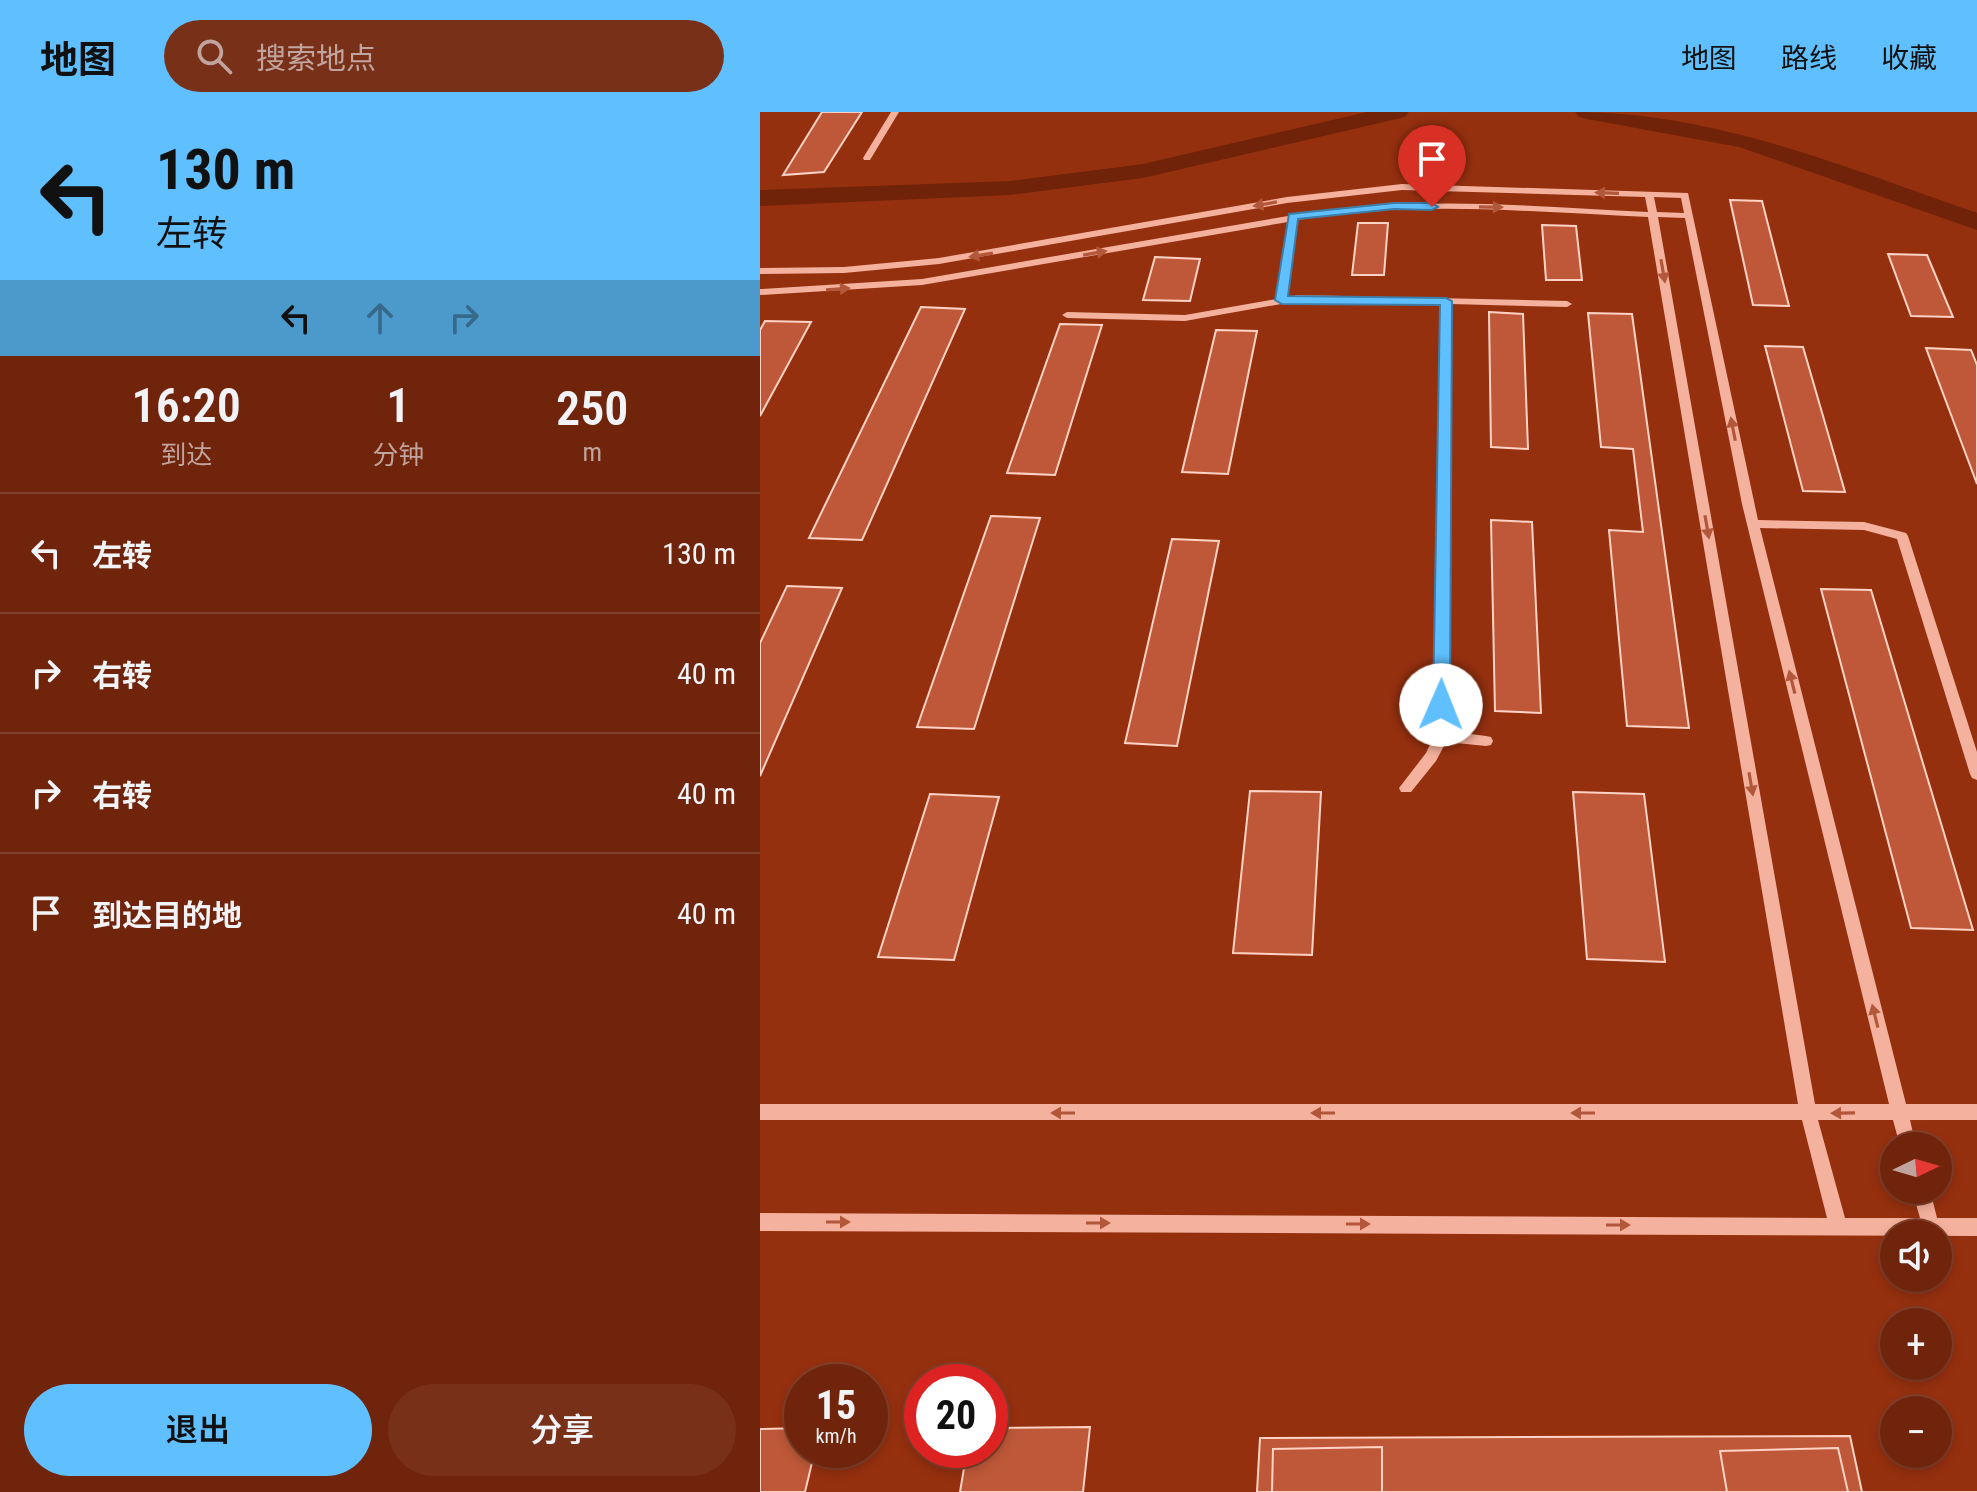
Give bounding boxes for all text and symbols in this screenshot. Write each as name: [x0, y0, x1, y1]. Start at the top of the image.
search box: [164, 20, 724, 92]
icon: search: [192, 34, 236, 78]
text: 地图: [40, 38, 116, 82]
text: 搜索地点: [256, 41, 376, 76]
text: 地图: [1681, 42, 1737, 75]
text: 路线: [1781, 42, 1837, 75]
text: 收藏: [1881, 42, 1937, 75]
pin: [1398, 125, 1466, 207]
text: 130 m: [156, 137, 295, 203]
icon: arrive: [1410, 137, 1454, 181]
icon: left: [24, 144, 128, 248]
one-way arrow: [1594, 187, 1619, 200]
one-way arrow: [1252, 198, 1277, 210]
one-way arrow: [1479, 201, 1504, 213]
text: 左转: [156, 213, 228, 255]
one-way arrow: [1083, 247, 1108, 259]
one-way arrow: [968, 249, 993, 261]
one-way arrow: [1657, 259, 1670, 284]
one-way arrow: [826, 282, 851, 295]
icon: left: [274, 296, 318, 340]
icon: ahead: [358, 296, 402, 340]
icon: right: [442, 296, 486, 340]
text: 16:20: [132, 377, 241, 434]
text: 1: [386, 377, 410, 434]
text: 250: [556, 380, 628, 437]
one-way arrow: [1726, 417, 1739, 442]
text: m: [582, 437, 602, 467]
text: 到达: [160, 440, 212, 470]
text: 分钟: [372, 440, 424, 470]
one-way arrow: [1702, 515, 1714, 540]
icon: left: [24, 531, 68, 575]
text: 130 m: [662, 536, 736, 571]
text: 左转: [92, 538, 152, 573]
icon: right: [24, 651, 68, 695]
text: 40 m: [677, 656, 736, 691]
text: 右转: [92, 658, 152, 693]
position arrow: [1399, 663, 1483, 747]
one-way arrow: [1786, 670, 1798, 695]
icon: right: [24, 771, 68, 815]
one-way arrow: [1746, 771, 1758, 796]
text: 40 m: [677, 776, 736, 811]
text: 右转: [92, 778, 152, 813]
icon: arrive: [24, 891, 68, 935]
text: 40 m: [677, 896, 736, 931]
text: 到达目的地: [92, 898, 242, 933]
one-way arrow: [1869, 1004, 1881, 1029]
one-way arrow: [1050, 1107, 1075, 1119]
one-way arrow: [1310, 1107, 1335, 1119]
one-way arrow: [1570, 1107, 1595, 1119]
one-way arrow: [1830, 1107, 1855, 1119]
north arrow: [1880, 1132, 1952, 1204]
map controls: [1880, 1132, 1952, 1468]
one-way arrow: [826, 1216, 851, 1228]
one-way arrow: [1086, 1217, 1111, 1229]
one-way arrow: [1346, 1218, 1371, 1230]
one-way arrow: [1606, 1219, 1631, 1231]
button: sound: [1880, 1220, 1952, 1292]
button: +: [1880, 1308, 1952, 1380]
speed limit sign: 20: [904, 1364, 1008, 1468]
text: 15: [816, 1382, 856, 1429]
button: 退出: [24, 1384, 372, 1476]
button: 分享: [388, 1384, 736, 1476]
button: −: [1880, 1396, 1952, 1468]
text: km/h: [815, 1424, 857, 1448]

